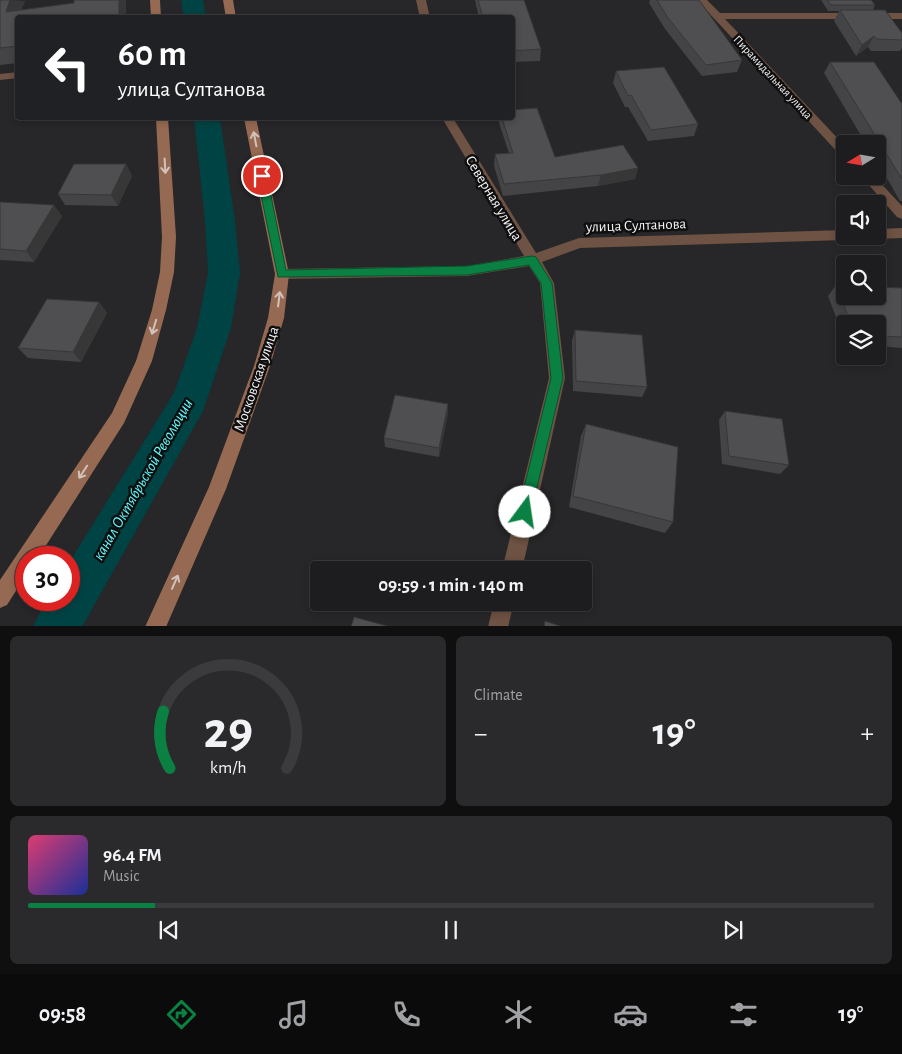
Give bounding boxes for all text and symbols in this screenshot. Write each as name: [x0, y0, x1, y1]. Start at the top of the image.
street label: Пирамидальная улица: [731, 33, 815, 122]
icon: left: [35, 35, 100, 100]
text: 60 m: [118, 37, 187, 72]
text: улица Султанова: [118, 78, 266, 100]
one-way arrow: [249, 132, 259, 148]
north arrow: [836, 135, 886, 185]
map controls: [836, 135, 886, 365]
street label: Северная улица: [462, 153, 525, 243]
pin: [241, 155, 283, 197]
one-way arrow: [160, 158, 169, 174]
icon: arrive: [248, 162, 276, 190]
button: sound: [836, 195, 886, 245]
street label: улица Султанова: [584, 216, 687, 235]
button: search: [836, 255, 886, 305]
one-way arrow: [274, 291, 284, 307]
button: layers: [836, 315, 886, 365]
one-way arrow: [149, 319, 159, 335]
street label: Московская улица: [231, 324, 282, 434]
water label: канал Октябрьской Революции: [90, 396, 196, 563]
one-way arrow: [78, 464, 88, 478]
position arrow: [498, 485, 550, 537]
speed limit sign: 30: [15, 546, 80, 611]
one-way arrow: [171, 575, 180, 590]
text: 09:59 · 1 min · 140 m: [378, 576, 524, 595]
text: Climate: [474, 687, 523, 703]
text: 29: [203, 705, 253, 757]
text: 19°: [652, 714, 696, 752]
text: −: [474, 720, 487, 748]
text: +: [861, 720, 874, 748]
text: km/h: [210, 759, 246, 777]
text: 96.4 FM: [103, 846, 162, 865]
text: Music: [103, 868, 139, 884]
icon: previous: [155, 916, 183, 944]
icon: pause: [437, 916, 465, 944]
icon: next: [719, 916, 747, 944]
icon: directions: [164, 997, 199, 1032]
icon: music: [276, 997, 311, 1032]
icon: phone: [389, 997, 424, 1032]
icon: climate: [501, 997, 536, 1032]
icon: car: [613, 997, 648, 1032]
icon: filters: [726, 997, 761, 1032]
text: 09:58: [39, 1003, 86, 1025]
text: 19°: [838, 1003, 863, 1025]

